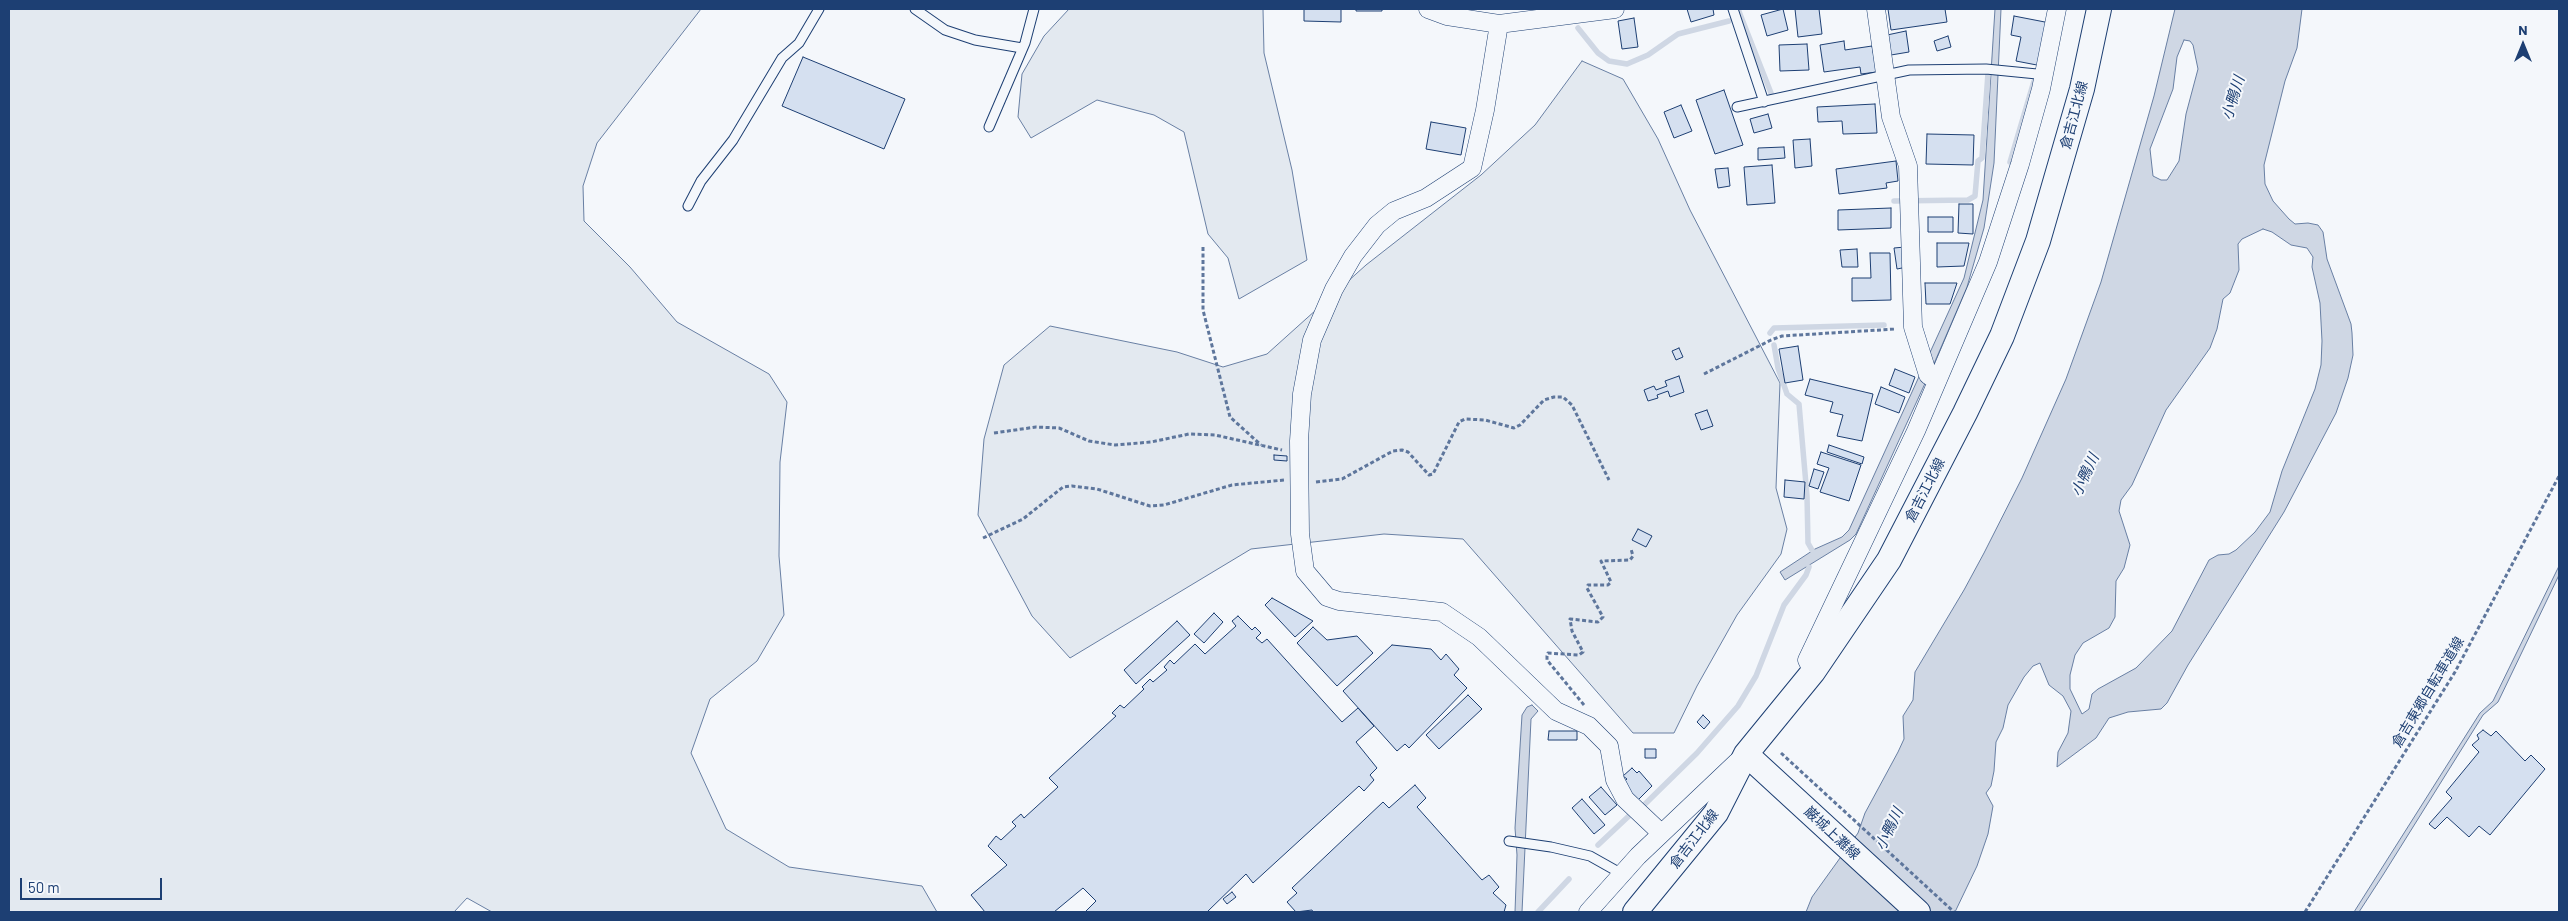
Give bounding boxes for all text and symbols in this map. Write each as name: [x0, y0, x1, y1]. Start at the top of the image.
north arrow: [2498, 20, 2548, 70]
text: N: [2518, 21, 2528, 38]
water label: 小鴨川: [2218, 74, 2248, 122]
street label: 倉吉江北線: [2057, 79, 2091, 151]
water label: 小鴨川: [2067, 451, 2103, 499]
street label: 倉吉江北線: [1902, 455, 1948, 525]
street label: 倉吉東郷自転車道線: [2388, 634, 2468, 750]
street label: 巌城上灘線: [1801, 803, 1863, 863]
water label: 小鴨川: [1871, 805, 1907, 853]
street label: 倉吉江北線: [1666, 806, 1722, 872]
scale bar: [22, 868, 165, 900]
text: 50 m: [28, 878, 60, 896]

